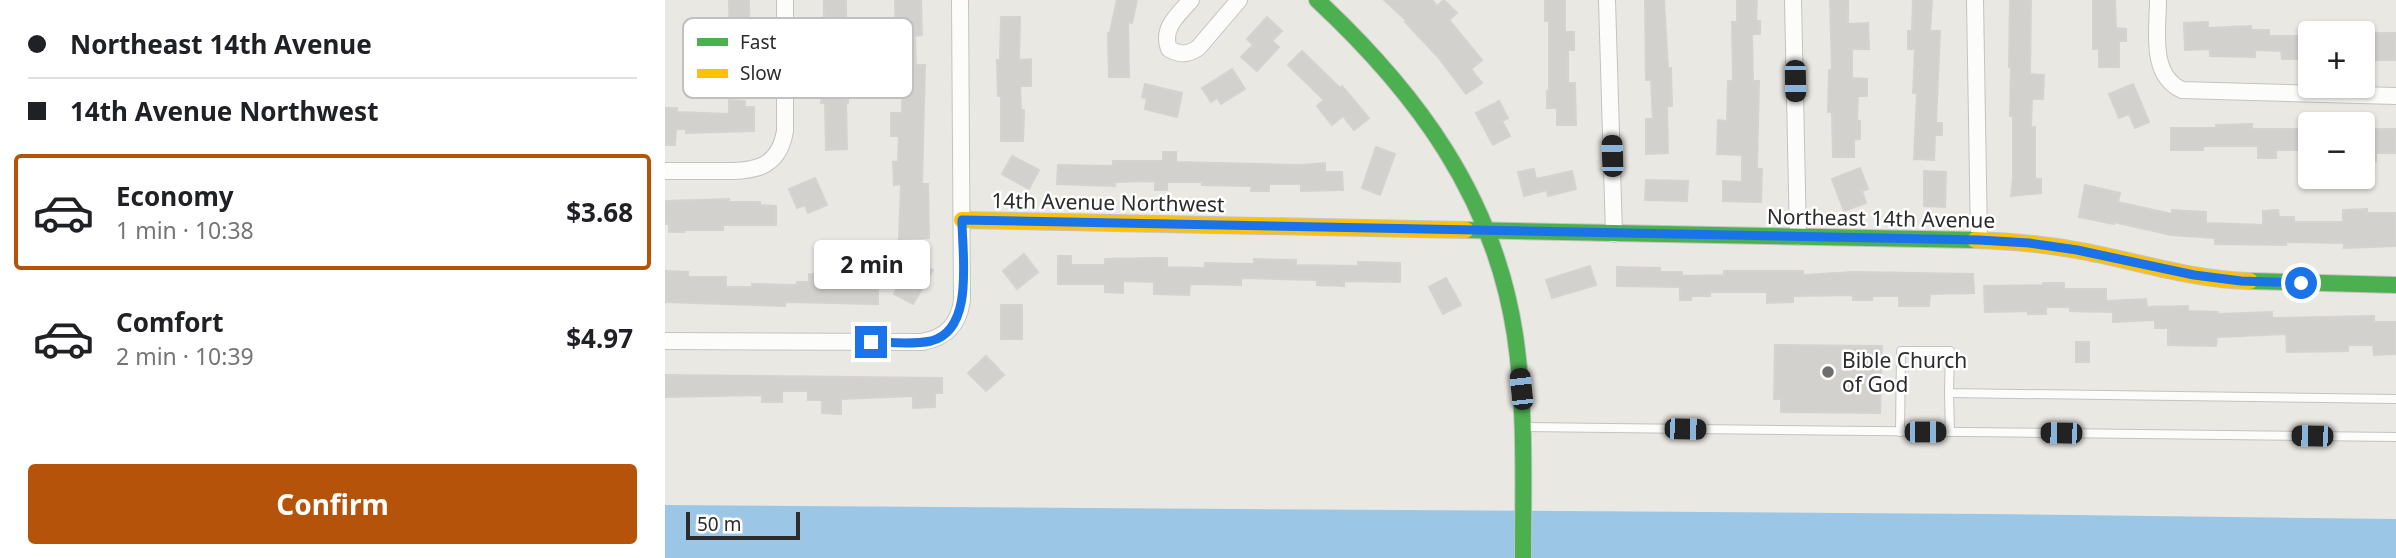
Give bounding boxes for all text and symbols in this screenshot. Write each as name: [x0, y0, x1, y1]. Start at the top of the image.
legend: [683, 18, 913, 98]
map controls: [2298, 21, 2375, 189]
button: +: [2298, 21, 2375, 98]
text: Northeast 14th Avenue: [70, 26, 372, 62]
text: Fast: [740, 29, 777, 55]
text: Slow: [740, 60, 781, 86]
car: [1785, 60, 1806, 102]
text: 14th Avenue Northwest: [70, 93, 378, 129]
button: −: [2298, 112, 2375, 189]
car: [1601, 135, 1624, 177]
text: Economy: [116, 178, 234, 214]
icon: car: [32, 181, 95, 244]
street label: 14th Avenue Northwest: [991, 186, 1225, 218]
text: $3.68: [566, 194, 633, 230]
street label: Northeast 14th Avenue: [1767, 202, 1995, 234]
text: 1 min · 10:38: [116, 214, 254, 246]
callout: 2 min: [813, 240, 929, 290]
text: 2 min: [840, 248, 904, 280]
route start: [2285, 267, 2317, 299]
text: Comfort: [116, 304, 224, 340]
icon: car: [32, 307, 95, 370]
text: $4.97: [566, 320, 633, 356]
route end: [855, 326, 887, 358]
text: 2 min · 10:39: [116, 340, 254, 372]
place label: Bible Church of God: [1842, 346, 1967, 398]
marker: Bible Church of God: [1820, 364, 1836, 380]
car: [1509, 367, 1534, 411]
car: [1664, 418, 1707, 440]
car: [1905, 422, 1947, 443]
car: [2040, 422, 2083, 444]
car: [2291, 425, 2334, 447]
button: Confirm: [28, 464, 637, 544]
scale bar: [686, 509, 800, 541]
text: 50 m: [697, 511, 741, 537]

